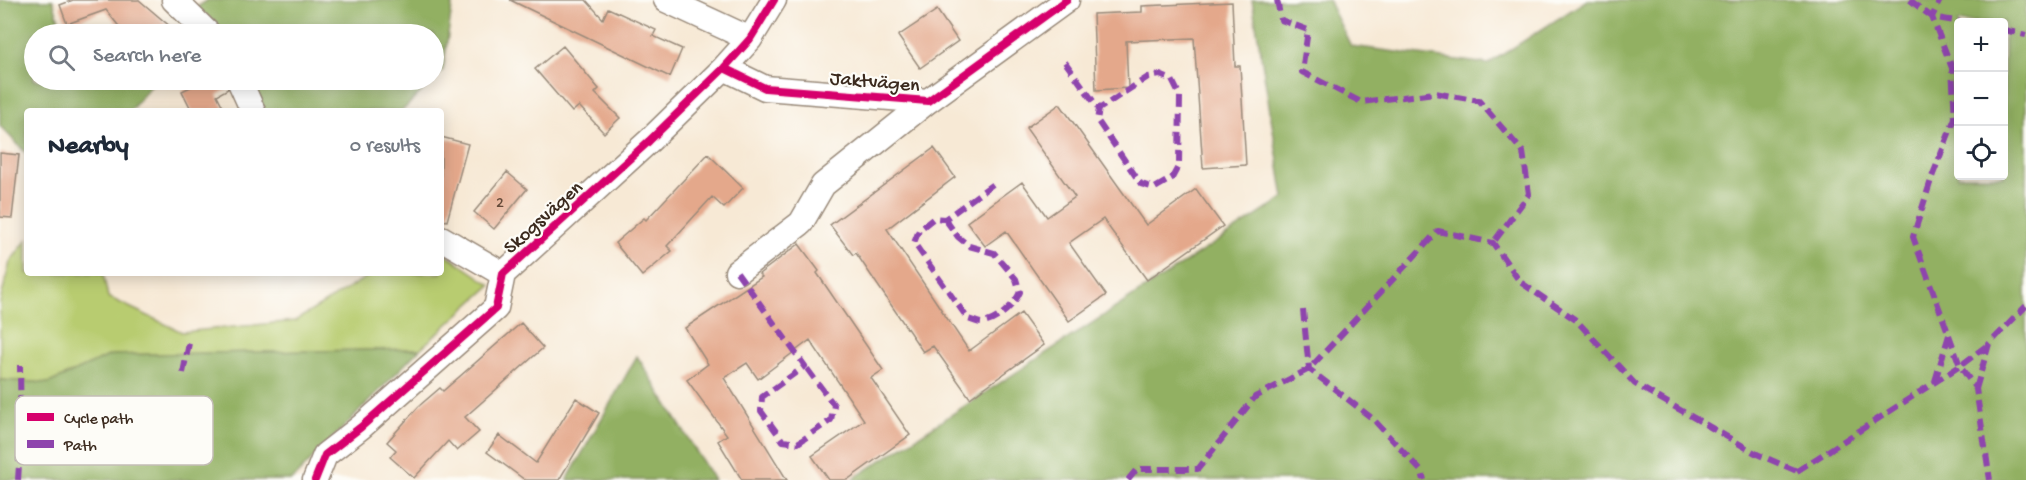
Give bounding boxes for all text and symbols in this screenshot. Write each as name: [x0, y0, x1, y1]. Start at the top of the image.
map controls: [1954, 18, 2008, 180]
button: +: [1954, 18, 2008, 72]
search box: [24, 24, 444, 90]
icon: search: [45, 41, 78, 74]
text: Search here: [93, 44, 201, 70]
street label: Jaktvägen: [829, 68, 921, 99]
button: −: [1954, 72, 2008, 126]
button: locate: [1954, 126, 2008, 180]
text: Nearby: [48, 132, 129, 163]
text: 0 results: [350, 136, 420, 159]
street label: Skogsvägen: [500, 177, 589, 260]
house number: 2: [496, 195, 504, 214]
legend: [15, 396, 213, 465]
text: Cycle path: [64, 411, 134, 430]
text: Path: [63, 438, 97, 457]

